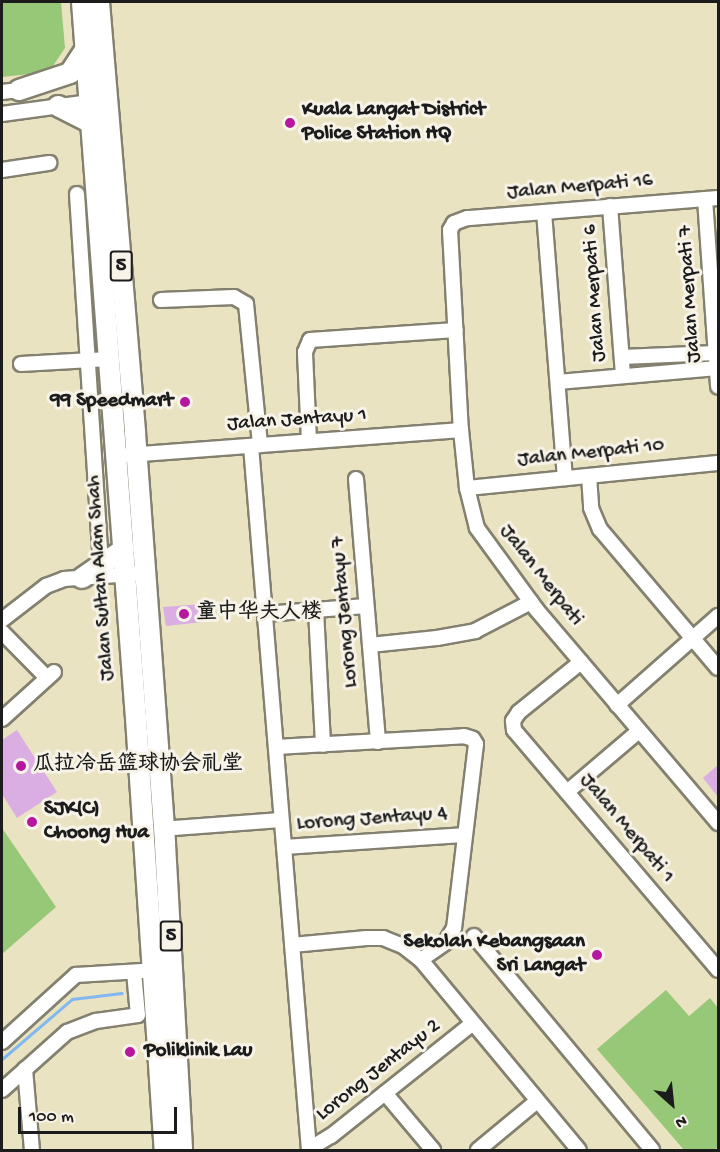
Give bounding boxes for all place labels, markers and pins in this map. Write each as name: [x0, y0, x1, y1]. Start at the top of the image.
place label: Kuala Langat District Police Station HQ: [302, 98, 485, 148]
marker: Kuala Langat District Police Station HQ: [283, 116, 297, 130]
place label: 99 Speedmart: [50, 389, 173, 415]
marker: 99 Speedmart: [178, 395, 192, 409]
place label: 童中华夫人楼: [196, 601, 322, 627]
marker: 童中华夫人楼: [177, 607, 191, 621]
place label: 瓜拉冷岳篮球协会礼堂: [33, 753, 243, 779]
marker: 瓜拉冷岳篮球协会礼堂: [14, 759, 28, 773]
place label: SJK(C) Choong Hua: [44, 797, 149, 847]
marker: SJK(C) Choong Hua: [25, 815, 39, 829]
place label: Sekolah Kebangsaan Sri Langat: [404, 930, 585, 980]
marker: Sekolah Kebangsaan Sri Langat: [590, 948, 604, 962]
place label: Poliklinik Lau: [144, 1039, 252, 1065]
marker: Poliklinik Lau: [121, 1043, 139, 1061]

